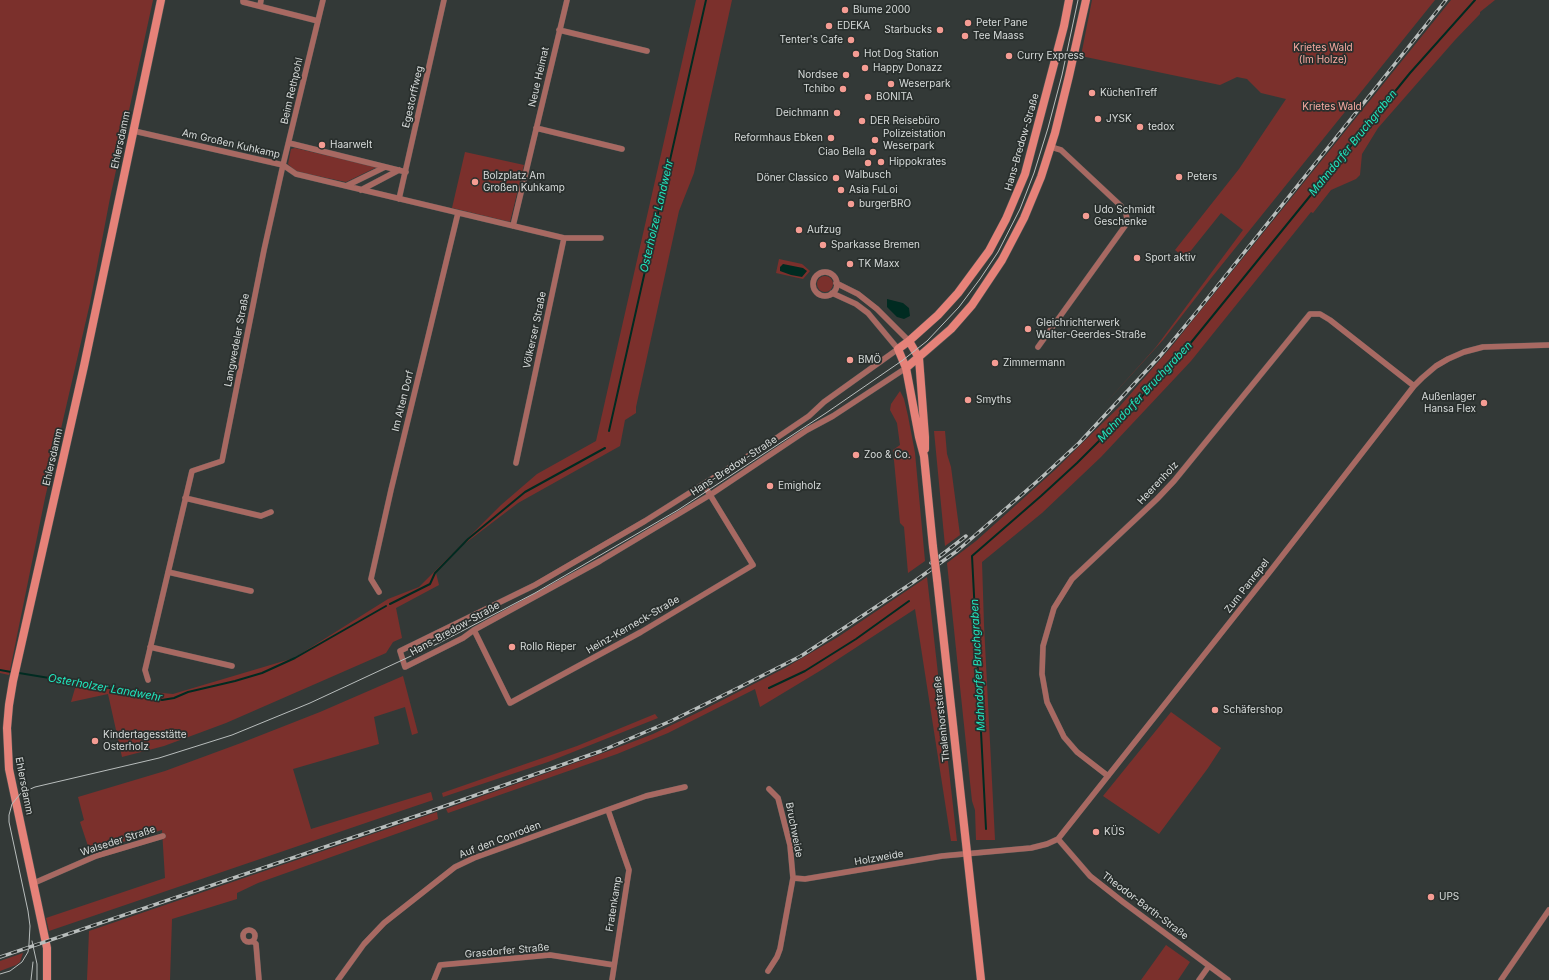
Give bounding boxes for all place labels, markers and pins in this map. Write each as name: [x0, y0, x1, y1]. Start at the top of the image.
place label: Blume 2000: [853, 4, 910, 16]
marker: Blume 2000: [840, 5, 850, 15]
place label: Peter Pane: [976, 17, 1027, 29]
marker: Peter Pane: [963, 18, 973, 28]
place label: EDEKA: [837, 20, 870, 32]
marker: EDEKA: [824, 21, 834, 31]
place label: Starbucks: [884, 24, 932, 36]
marker: Starbucks: [935, 25, 945, 35]
place label: Tee Maass: [973, 30, 1024, 42]
marker: Tee Maass: [960, 31, 970, 41]
place label: Tenter's Cafe: [780, 34, 843, 46]
marker: Tenter's Cafe: [846, 35, 856, 45]
place label: Hot Dog Station: [864, 48, 939, 60]
marker: Hot Dog Station: [851, 49, 861, 59]
place label: Curry Express: [1017, 50, 1084, 62]
marker: Curry Express: [1004, 51, 1014, 61]
place label: Happy Donazz: [873, 62, 942, 74]
marker: Happy Donazz: [860, 63, 870, 73]
place label: Nordsee: [798, 69, 838, 81]
marker: Nordsee: [841, 70, 851, 80]
place label: Weserpark: [899, 78, 950, 90]
marker: Weserpark: [886, 79, 896, 89]
place label: Tchibo: [803, 83, 835, 95]
marker: Tchibo: [838, 84, 848, 94]
place label: KüchenTreff: [1100, 87, 1157, 99]
marker: KüchenTreff: [1087, 88, 1097, 98]
place label: BONITA: [876, 91, 913, 103]
marker: BONITA: [863, 92, 873, 102]
place label: Deichmann: [776, 107, 829, 119]
marker: Deichmann: [832, 108, 842, 118]
place label: JYSK: [1106, 113, 1132, 125]
marker: JYSK: [1093, 114, 1103, 124]
place label: DER Reisebüro: [870, 115, 940, 127]
marker: DER Reisebüro: [857, 116, 867, 126]
place label: tedox: [1148, 121, 1174, 133]
marker: tedox: [1135, 122, 1145, 132]
place label: Polizeistation Weserpark: [883, 128, 946, 152]
place label: Reformhaus Ebken: [734, 132, 823, 144]
marker: Reformhaus Ebken: [826, 133, 836, 143]
marker: Polizeistation Weserpark: [870, 135, 880, 145]
place label: Haarwelt: [330, 139, 372, 151]
marker: Haarwelt: [317, 140, 327, 150]
place label: Ciao Bella: [818, 146, 865, 158]
marker: Ciao Bella: [868, 147, 878, 157]
place label: Hippokrates: [889, 156, 946, 168]
marker: Hippokrates: [876, 157, 886, 167]
marker: Walbusch: [863, 158, 873, 168]
place label: Walbusch: [845, 169, 891, 181]
place label: Bolzplatz Am Großen Kuhkamp: [483, 170, 565, 194]
place label: Peters: [1187, 171, 1217, 183]
place label: Döner Classico: [756, 172, 828, 184]
marker: Peters: [1174, 172, 1184, 182]
marker: Döner Classico: [831, 173, 841, 183]
marker: Bolzplatz Am Großen Kuhkamp: [470, 177, 480, 187]
place label: Asia FuLoi: [849, 184, 898, 196]
marker: Asia FuLoi: [836, 185, 846, 195]
place label: burgerBRO: [859, 198, 911, 210]
marker: burgerBRO: [846, 199, 856, 209]
place label: Udo Schmidt Geschenke: [1094, 204, 1155, 228]
marker: Udo Schmidt Geschenke: [1081, 211, 1091, 221]
place label: Aufzug: [807, 224, 841, 236]
marker: Aufzug: [794, 225, 804, 235]
place label: Sparkasse Bremen: [831, 239, 920, 251]
marker: Sparkasse Bremen: [818, 240, 828, 250]
place label: Sport aktiv: [1145, 252, 1196, 264]
marker: Sport aktiv: [1132, 253, 1142, 263]
place label: TK Maxx: [858, 258, 900, 270]
marker: TK Maxx: [845, 259, 855, 269]
place label: Gleichrichterwerk Walter-Geerdes-Straße: [1036, 317, 1146, 340]
marker: Gleichrichterwerk Walter-Geerdes-Straße: [1023, 324, 1033, 334]
place label: BMÖ: [858, 354, 881, 366]
marker: BMÖ: [845, 355, 855, 365]
place label: Zimmermann: [1003, 357, 1065, 369]
marker: Zimmermann: [990, 358, 1000, 368]
place label: Außenlager Hansa Flex: [1422, 391, 1476, 414]
place label: Smyths: [976, 394, 1011, 406]
marker: Smyths: [963, 395, 973, 405]
marker: Außenlager Hansa Flex: [1479, 398, 1489, 408]
place label: Zoo & Co.: [864, 449, 911, 461]
marker: Zoo & Co.: [851, 450, 861, 460]
place label: Emigholz: [778, 480, 821, 492]
marker: Emigholz: [765, 481, 775, 491]
place label: Rollo Rieper: [520, 641, 576, 653]
marker: Rollo Rieper: [507, 642, 517, 652]
place label: Schäfershop: [1223, 704, 1283, 716]
marker: Schäfershop: [1210, 705, 1220, 715]
place label: Kindertagesstätte Osterholz: [103, 729, 187, 752]
marker: Kindertagesstätte Osterholz: [90, 736, 100, 746]
place label: KÜS: [1104, 826, 1125, 838]
marker: KÜS: [1091, 827, 1101, 837]
place label: UPS: [1439, 891, 1459, 903]
marker: UPS: [1426, 892, 1436, 902]

